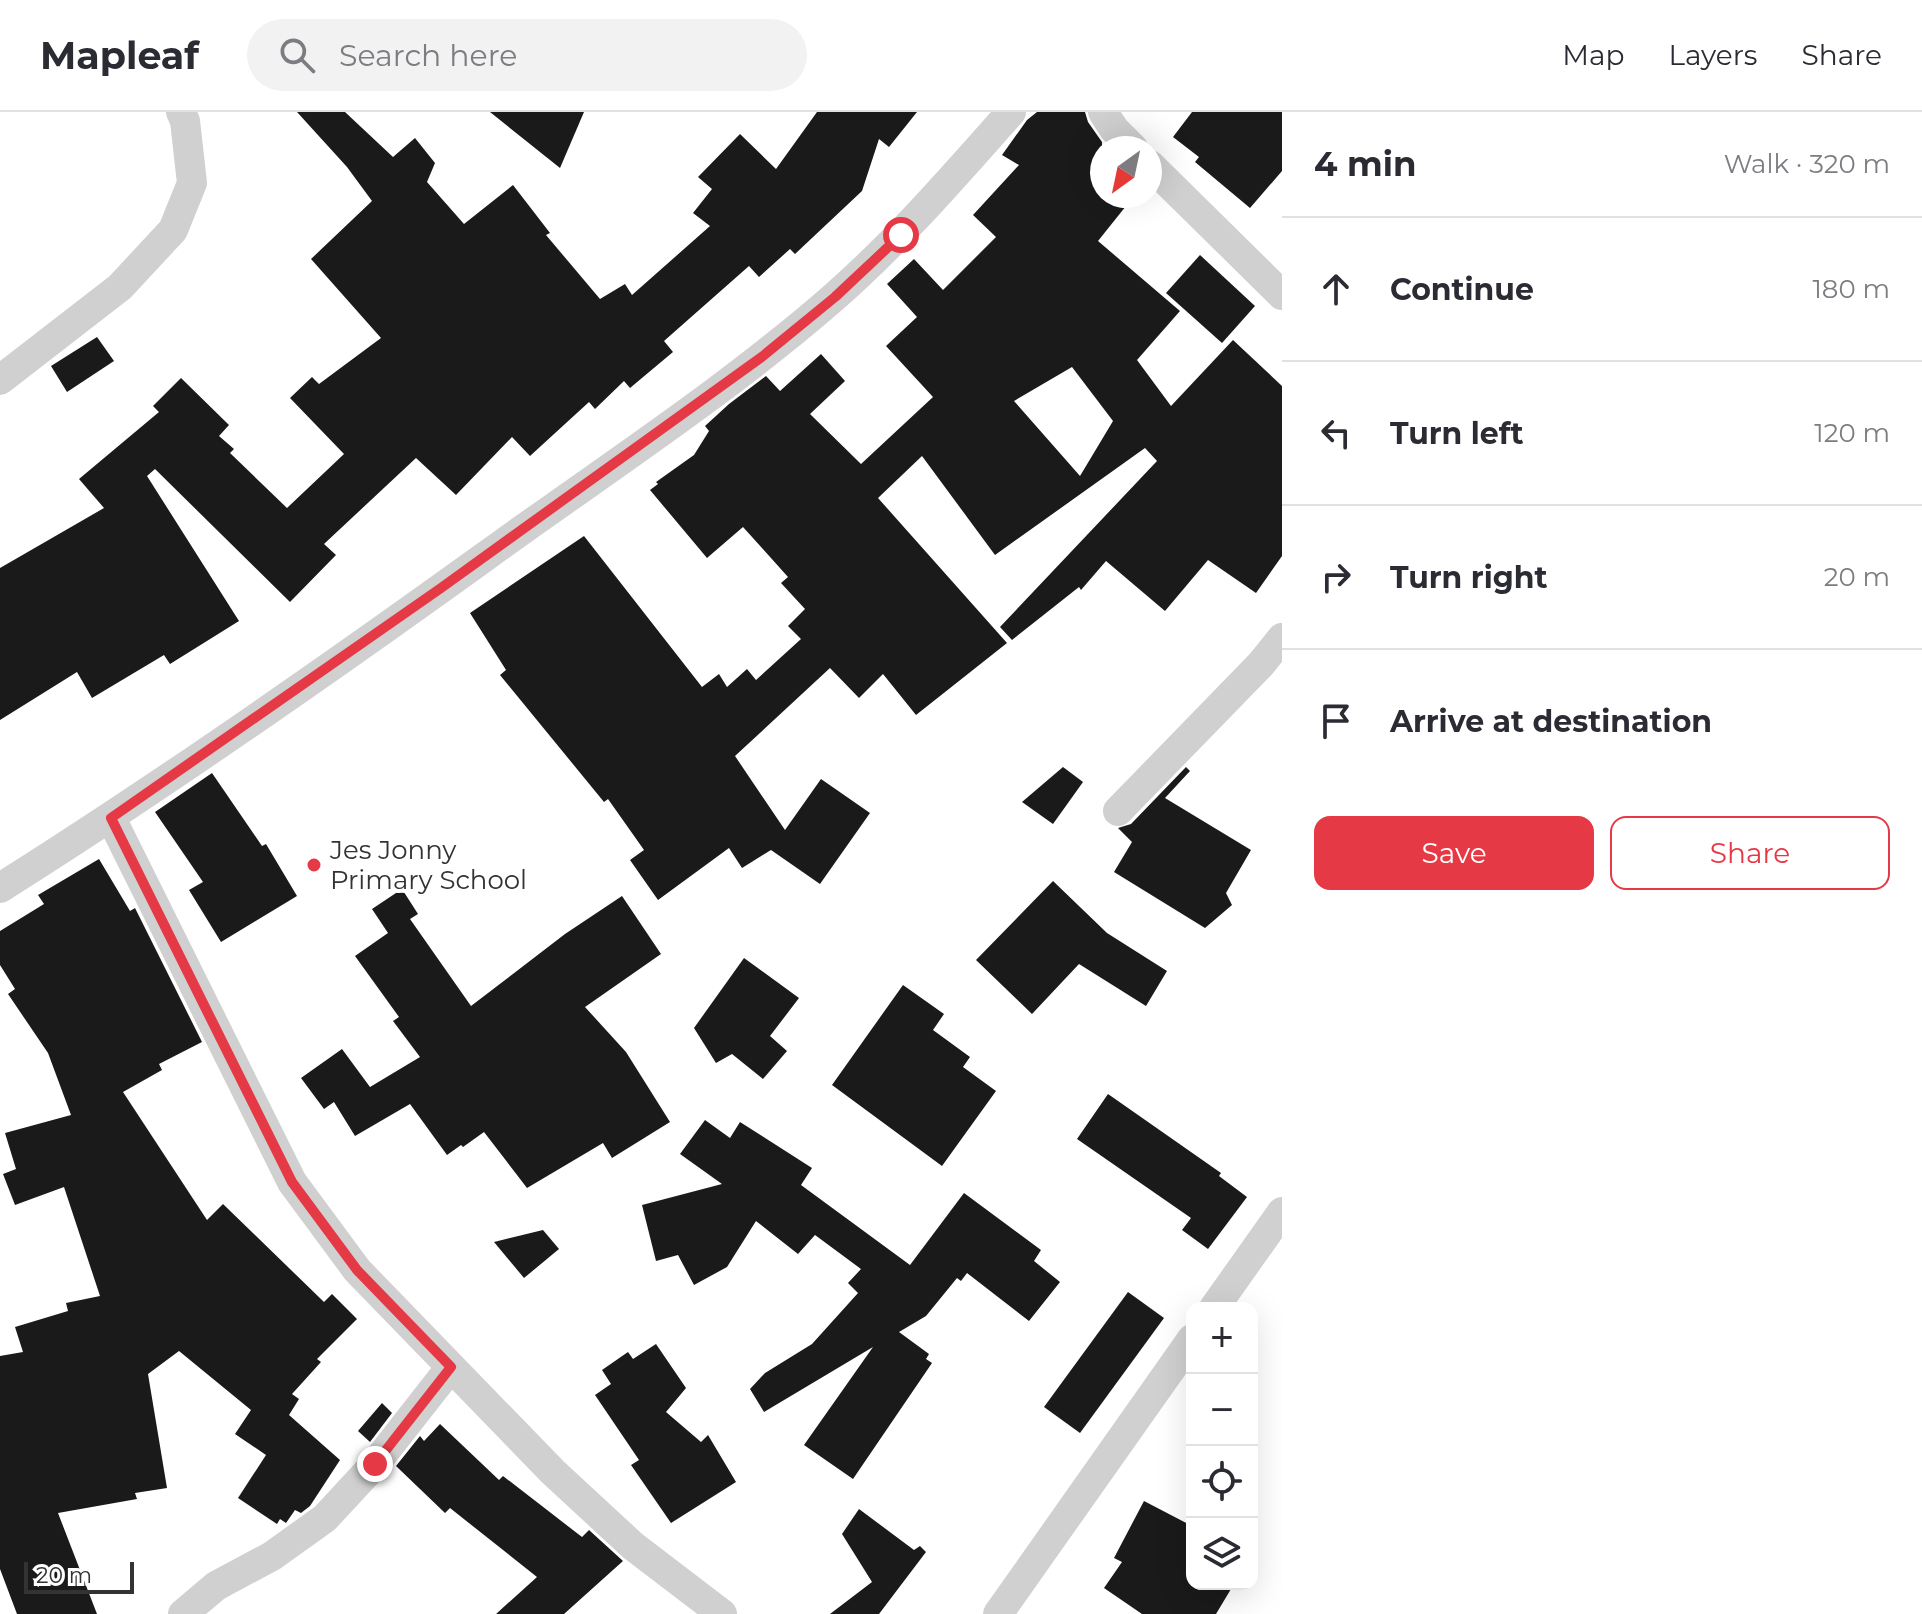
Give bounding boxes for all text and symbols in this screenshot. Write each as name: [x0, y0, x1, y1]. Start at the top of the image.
search box: [247, 19, 807, 91]
text: Mapleaf: [40, 32, 199, 79]
icon: search: [275, 33, 319, 77]
text: Search here: [339, 37, 517, 74]
text: Map: [1562, 38, 1625, 72]
text: Layers: [1669, 38, 1758, 72]
text: Share: [1802, 38, 1882, 72]
north arrow: [1090, 136, 1162, 208]
text: 4 min: [1314, 143, 1416, 185]
text: Walk · 320 m: [1724, 148, 1890, 180]
route start: [883, 217, 919, 253]
icon: ahead: [1314, 267, 1358, 311]
text: Continue: [1390, 271, 1534, 308]
text: 180 m: [1812, 273, 1890, 305]
icon: left: [1314, 411, 1358, 455]
text: Turn left: [1390, 415, 1523, 452]
text: 120 m: [1814, 417, 1890, 449]
icon: right: [1314, 555, 1358, 599]
text: Turn right: [1390, 559, 1547, 596]
text: 20 m: [1824, 561, 1890, 593]
icon: arrive: [1314, 699, 1358, 743]
text: Arrive at destination: [1390, 703, 1712, 740]
button: Save: [1314, 816, 1594, 890]
button: Share: [1610, 816, 1890, 890]
place label: Jes Jonny Primary School: [329, 834, 527, 896]
marker: Jes Jonny Primary School: [305, 856, 323, 874]
map controls: [1186, 1302, 1258, 1590]
button: +: [1186, 1302, 1258, 1374]
button: −: [1186, 1374, 1258, 1446]
route end: [357, 1446, 393, 1482]
button: locate: [1186, 1446, 1258, 1518]
button: layers: [1186, 1518, 1258, 1590]
scale bar: [24, 1558, 134, 1594]
text: 20 m: [36, 1562, 92, 1589]

